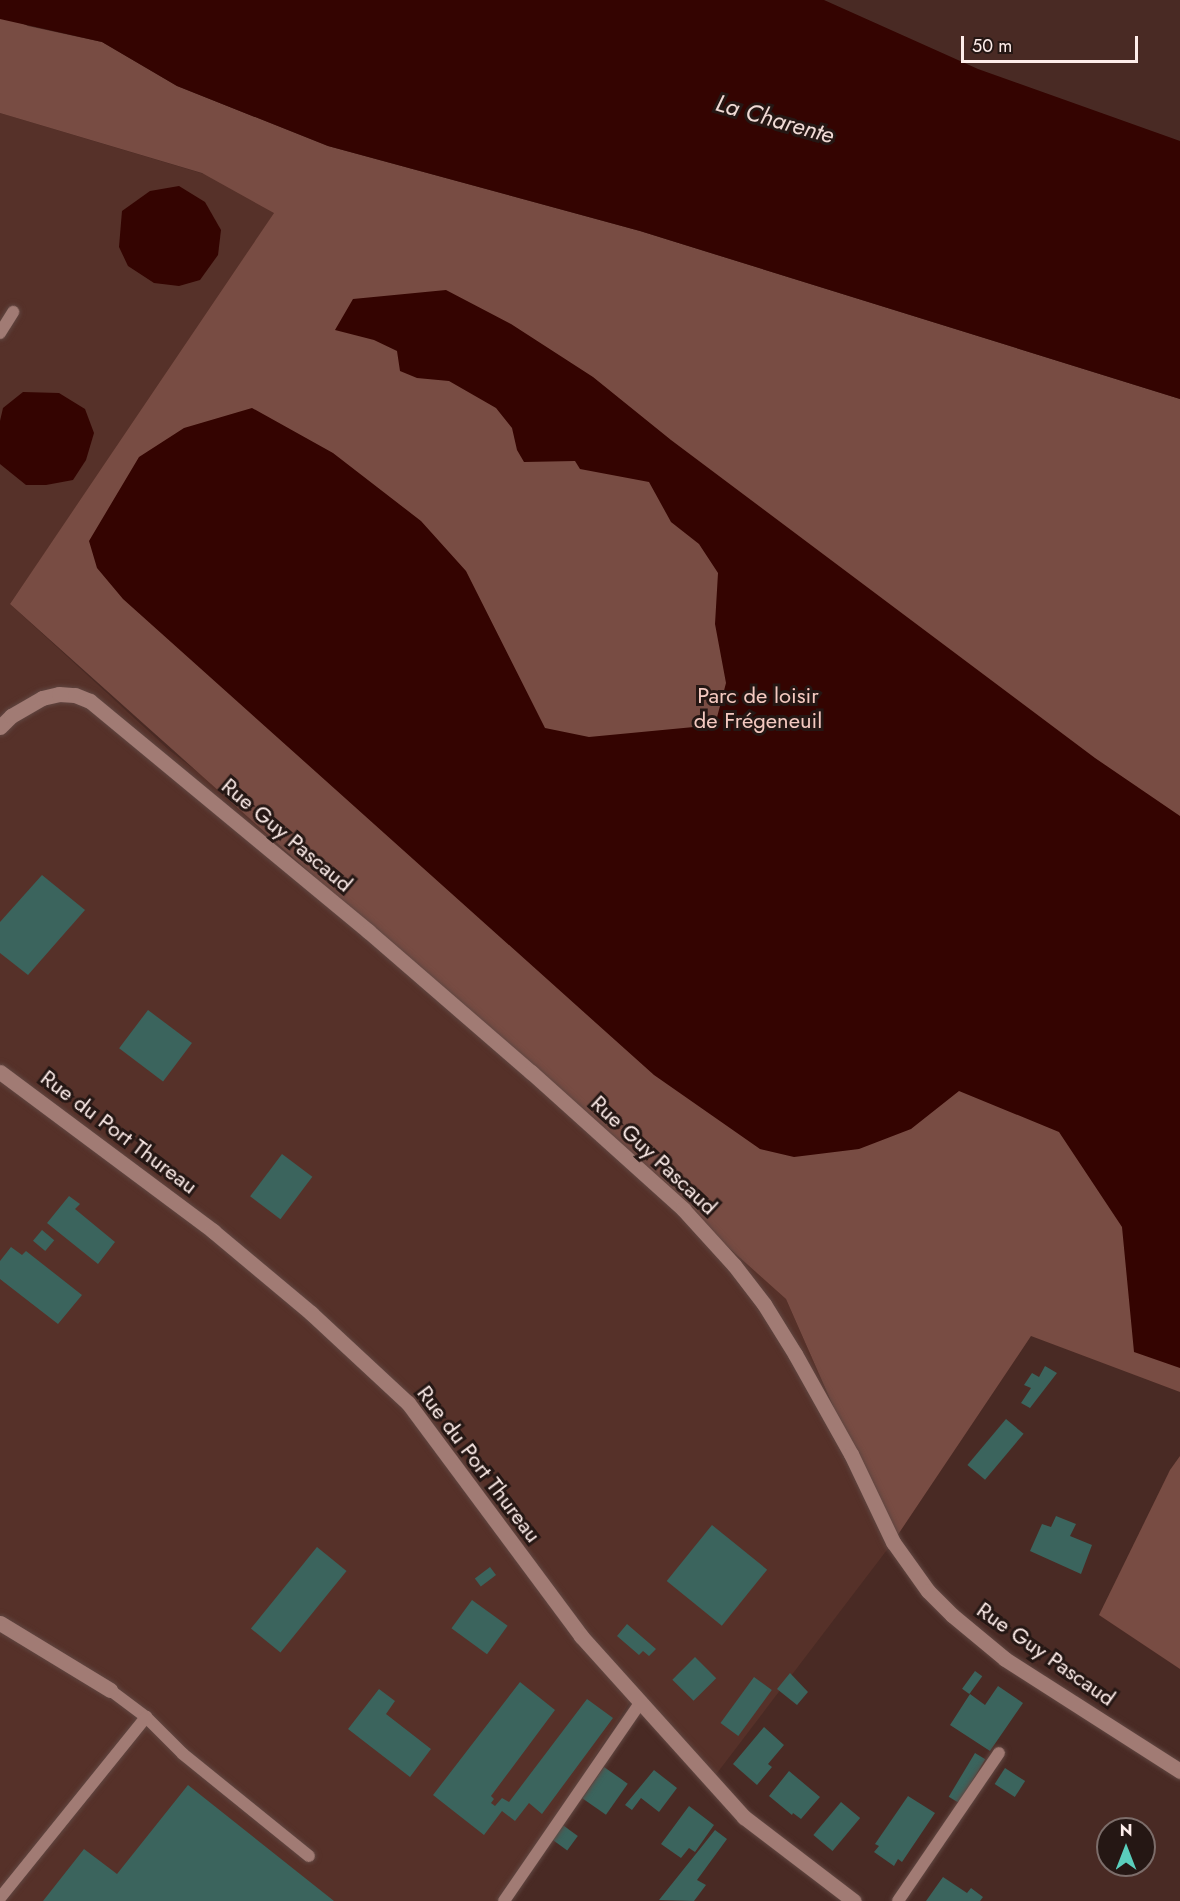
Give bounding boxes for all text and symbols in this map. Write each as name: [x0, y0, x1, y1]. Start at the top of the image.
scale bar: [964, 24, 1141, 62]
text: 50 m: [972, 33, 1012, 59]
water label: La Charente: [712, 88, 838, 150]
park label: Parc de loisir de Frégeneuil: [694, 682, 822, 734]
street label: Rue Guy Pascaud: [216, 773, 358, 897]
street label: Rue du Port Thureau: [35, 1064, 203, 1200]
street label: Rue Guy Pascaud: [585, 1090, 723, 1220]
street label: Rue du Port Thureau: [411, 1380, 547, 1548]
street label: Rue Guy Pascaud: [972, 1597, 1120, 1711]
north arrow: [1096, 1817, 1156, 1877]
text: N: [1120, 1819, 1132, 1842]

